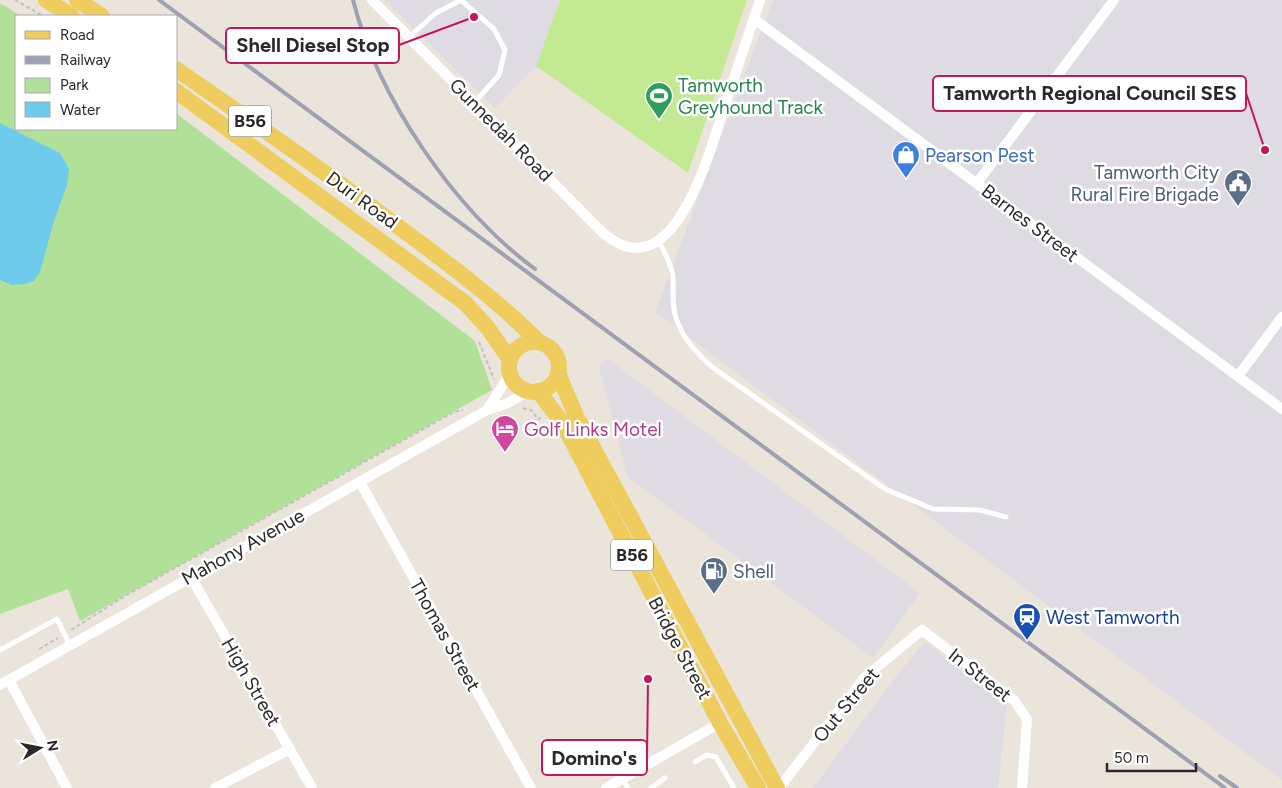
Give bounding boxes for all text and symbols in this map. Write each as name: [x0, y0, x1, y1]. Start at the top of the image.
legend: [15, 15, 178, 130]
text: Road: [60, 26, 95, 44]
callout: Shell Diesel Stop: [226, 28, 399, 63]
text: Shell Diesel Stop: [236, 33, 390, 57]
text: Railway: [60, 51, 111, 69]
street label: Gunnedah Road: [445, 74, 557, 186]
place label: Tamworth Greyhound Track: [678, 74, 824, 119]
text: Park: [60, 76, 89, 94]
callout: Tamworth Regional Council SES: [933, 76, 1246, 111]
sports icon: Tamworth Greyhound Track: [644, 81, 674, 120]
text: Tamworth Regional Council SES: [943, 81, 1237, 105]
text: Water: [60, 101, 100, 119]
road number: B56: [229, 105, 271, 136]
shop icon: Pearson Pest: [891, 140, 921, 179]
place label: Pearson Pest: [925, 144, 1035, 167]
place label: Tamworth City Rural Fire Brigade: [1071, 161, 1219, 206]
street label: Duri Road: [322, 166, 402, 234]
public building icon: Tamworth City Rural Fire Brigade: [1223, 168, 1253, 207]
street label: Barnes Street: [977, 179, 1083, 267]
hotel icon: Golf Links Motel: [490, 414, 520, 453]
place label: Golf Links Motel: [524, 418, 662, 441]
street label: Mahony Avenue: [178, 504, 308, 590]
road number: B56: [611, 540, 653, 570]
fuel station icon: Shell: [699, 556, 729, 595]
place label: Shell: [733, 560, 774, 583]
street label: Thomas Street: [405, 575, 485, 695]
street label: Bridge Street: [643, 593, 717, 703]
station icon: West Tamworth: [1012, 602, 1042, 641]
place label: West Tamworth: [1046, 606, 1180, 629]
street label: High Street: [216, 634, 286, 730]
street label: In Street: [944, 643, 1016, 707]
street label: Out Street: [808, 663, 884, 747]
north arrow: [15, 723, 65, 773]
text: N: [43, 739, 62, 753]
callout: Domino's: [542, 740, 647, 775]
scale bar: [1107, 740, 1196, 772]
text: Domino's: [551, 746, 637, 770]
text: 50 m: [1114, 749, 1149, 767]

